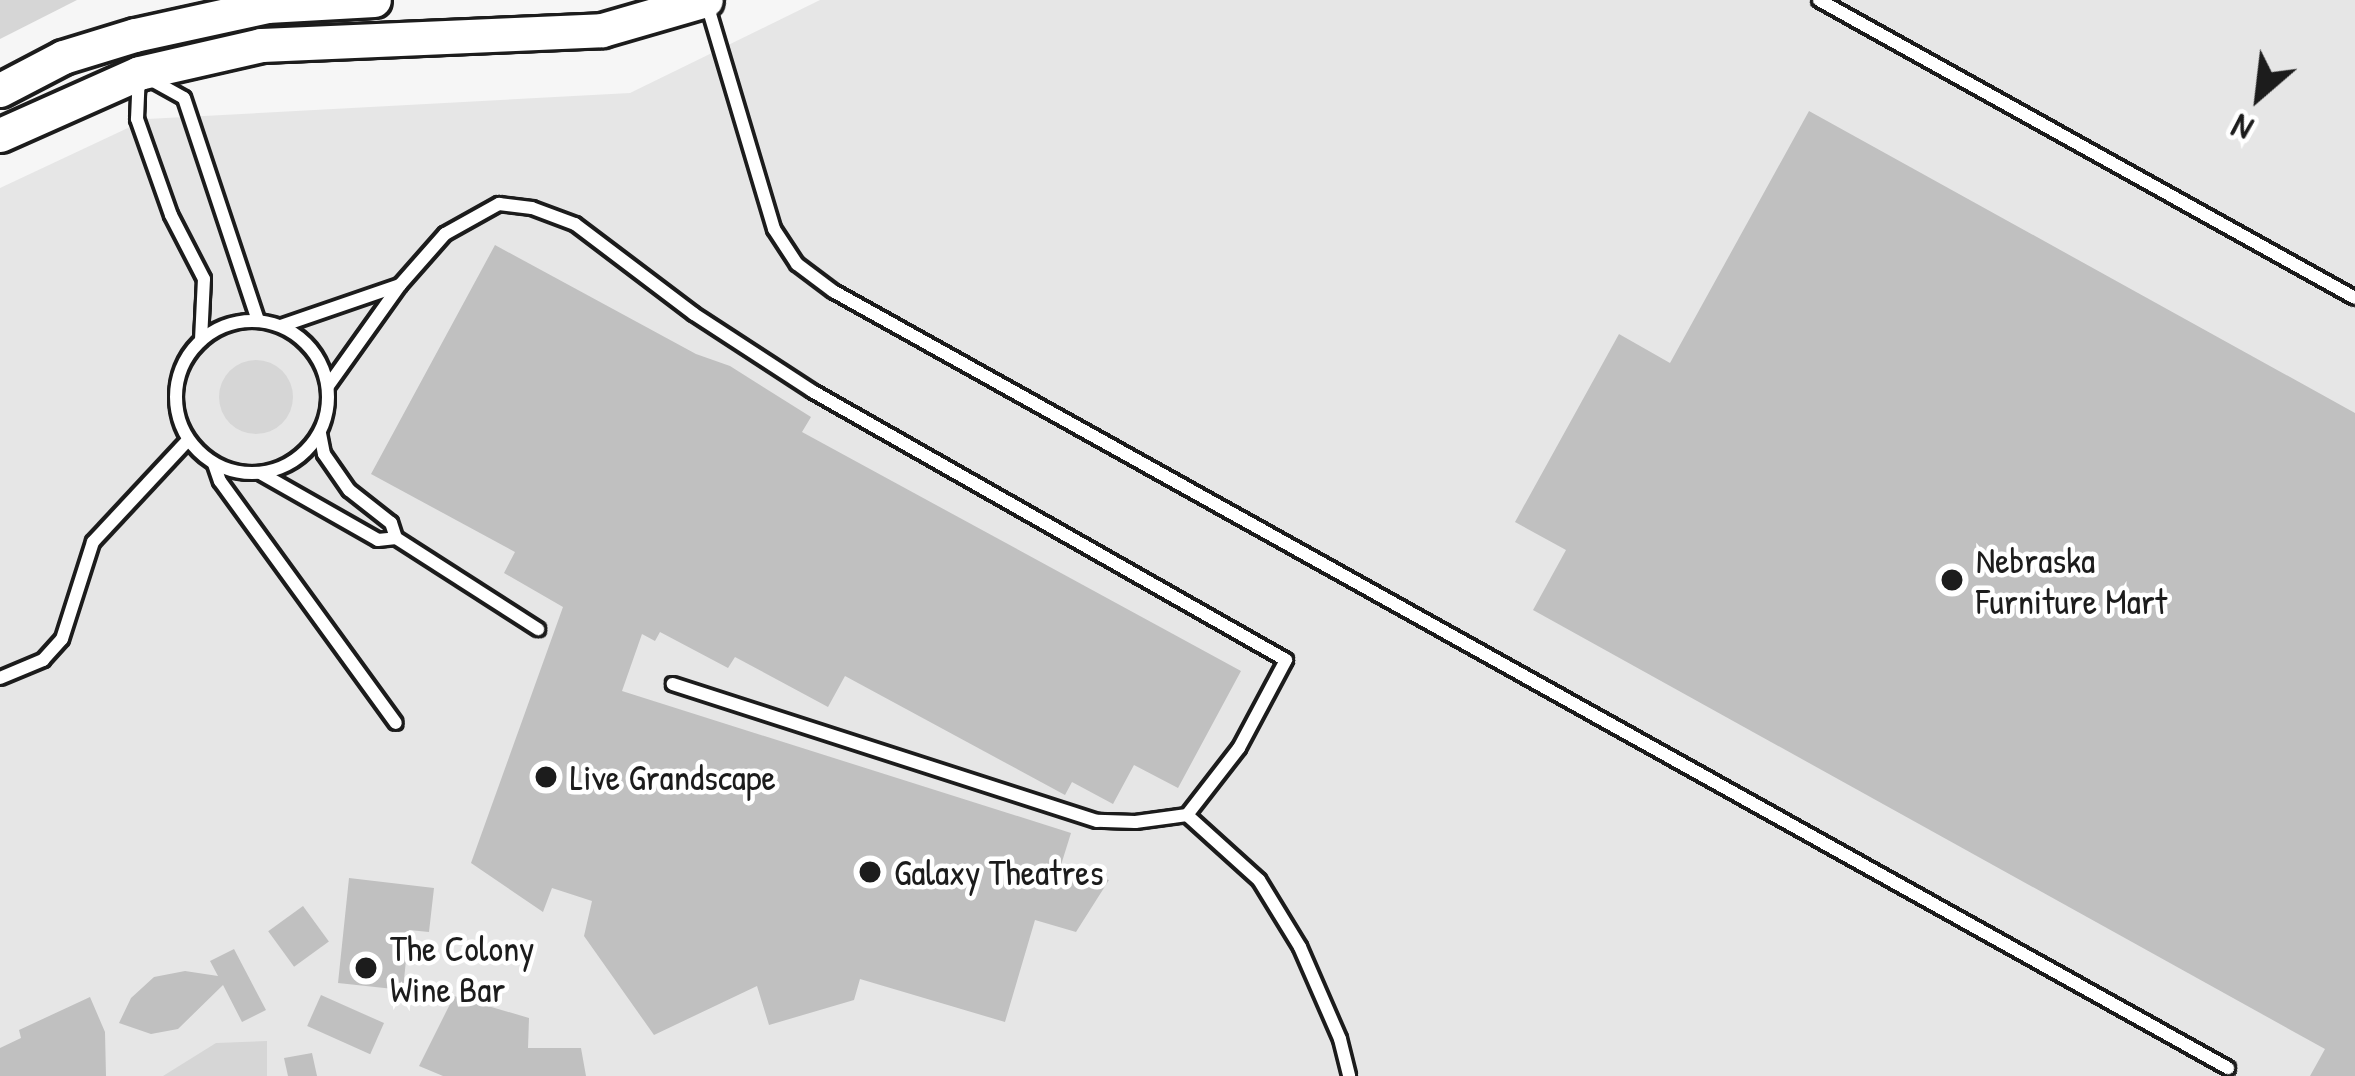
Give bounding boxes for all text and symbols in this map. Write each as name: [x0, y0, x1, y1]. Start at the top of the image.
north arrow: [2199, 36, 2319, 156]
text: N: [2224, 104, 2260, 151]
place label: Nebraska Furniture Mart: [1976, 537, 2167, 622]
marker: Nebraska Furniture Mart: [1939, 567, 1965, 593]
place label: Live Grandscape: [570, 755, 776, 799]
marker: Live Grandscape: [533, 764, 559, 790]
place label: Galaxy Theatres: [894, 850, 1104, 894]
marker: Galaxy Theatres: [857, 859, 883, 885]
place label: The Colony Wine Bar: [390, 925, 534, 1010]
marker: The Colony Wine Bar: [353, 955, 379, 981]

